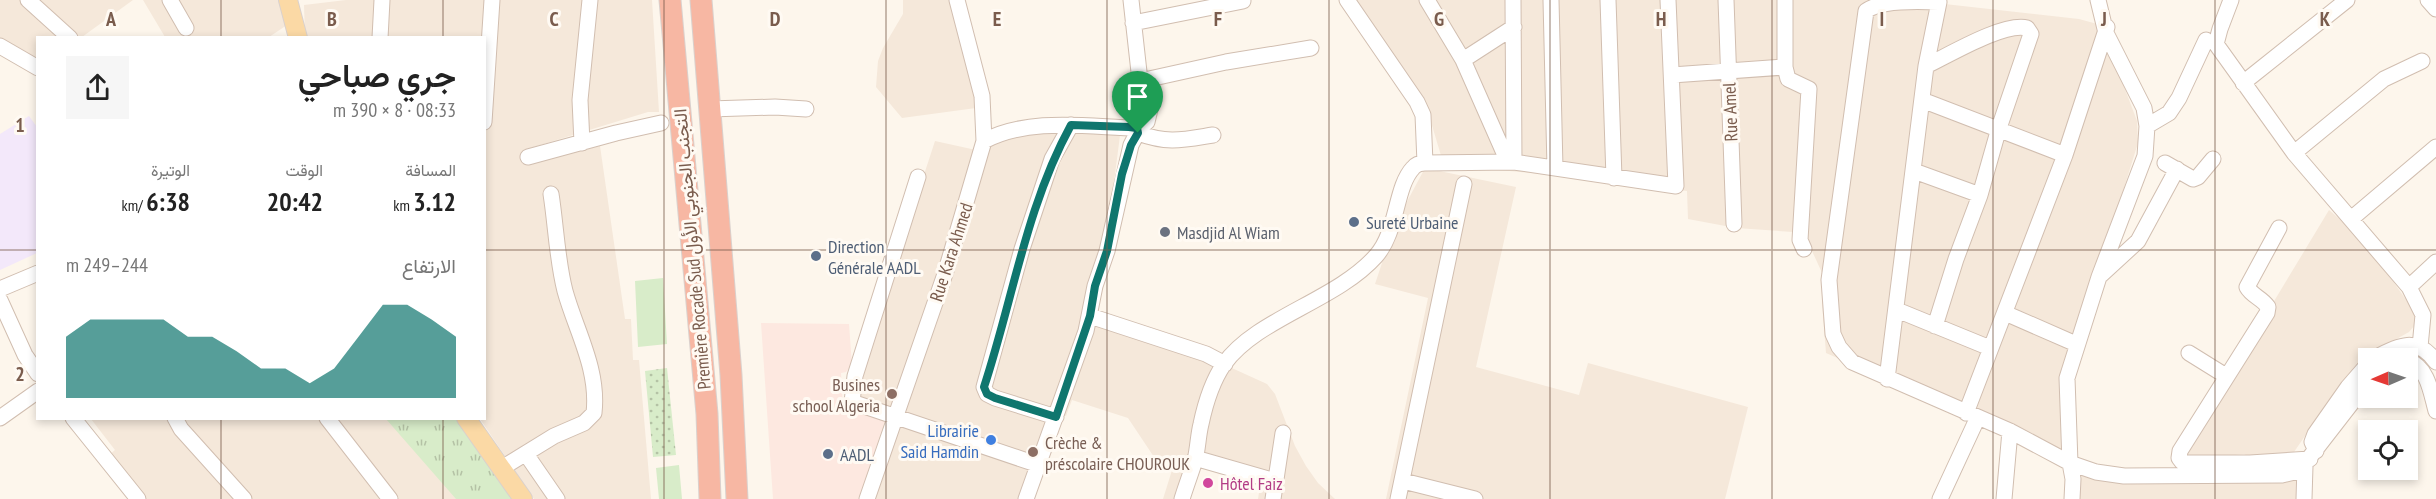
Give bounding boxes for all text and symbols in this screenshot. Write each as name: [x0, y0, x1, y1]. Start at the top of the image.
text: A: [105, 6, 117, 32]
text: B: [327, 6, 337, 32]
text: C: [549, 6, 559, 32]
text: D: [770, 6, 781, 32]
text: E: [993, 6, 1001, 32]
text: F: [1214, 6, 1222, 32]
text: G: [1434, 6, 1444, 32]
text: H: [1656, 6, 1666, 32]
text: I: [1880, 6, 1884, 32]
text: J: [2100, 6, 2107, 32]
text: K: [2320, 6, 2331, 32]
text: جري صباحي: [298, 53, 456, 96]
button: share: [66, 56, 129, 119]
pin: [1112, 71, 1163, 133]
icon: arrive: [1121, 80, 1154, 113]
street label: Rue Amel: [1717, 81, 1743, 142]
text: 08:33 · 8 × 390 m: [333, 97, 456, 123]
street label: Première Rocade Sud التجنب الجنوبي الأول: [668, 107, 720, 390]
text: 1: [15, 112, 25, 138]
text: الوتيرة: [151, 160, 190, 180]
text: الوقت: [285, 160, 323, 180]
text: المسافة: [405, 160, 456, 180]
text: 6:38: [146, 185, 190, 218]
text: 20:42: [267, 185, 323, 218]
text: 3.12: [413, 185, 456, 218]
text: /km: [121, 195, 146, 215]
text: km: [393, 195, 413, 215]
street label: Rue Kara Ahmed: [924, 200, 978, 304]
place label: Sureté Urbaine: [1366, 211, 1459, 234]
marker: Sureté Urbaine: [1347, 215, 1361, 229]
place label: Masdjid Al Wiam: [1177, 221, 1280, 244]
marker: Masdjid Al Wiam: [1158, 225, 1172, 239]
place label: Direction Générale AADL: [828, 235, 921, 279]
marker: Direction Générale AADL: [809, 249, 823, 263]
text: 244–249 m: [66, 252, 148, 278]
text: الارتفاع: [402, 253, 456, 279]
north arrow: [2358, 348, 2418, 408]
map controls: [2358, 348, 2418, 480]
text: 2: [15, 361, 25, 387]
place label: Busines school Algeria: [793, 373, 880, 417]
marker: Busines school Algeria: [885, 387, 899, 401]
place label: Librairie Said Hamdin: [900, 419, 979, 463]
button: locate: [2358, 420, 2418, 480]
place label: Crèche & préscolaire CHOUROUK: [1045, 431, 1190, 475]
marker: Librairie Said Hamdin: [984, 433, 998, 447]
place label: AADL: [840, 443, 874, 466]
marker: Crèche & préscolaire CHOUROUK: [1026, 445, 1040, 459]
marker: AADL: [821, 447, 835, 461]
place label: Hôtel Faiz: [1220, 472, 1283, 495]
marker: Hôtel Faiz: [1201, 476, 1215, 490]

